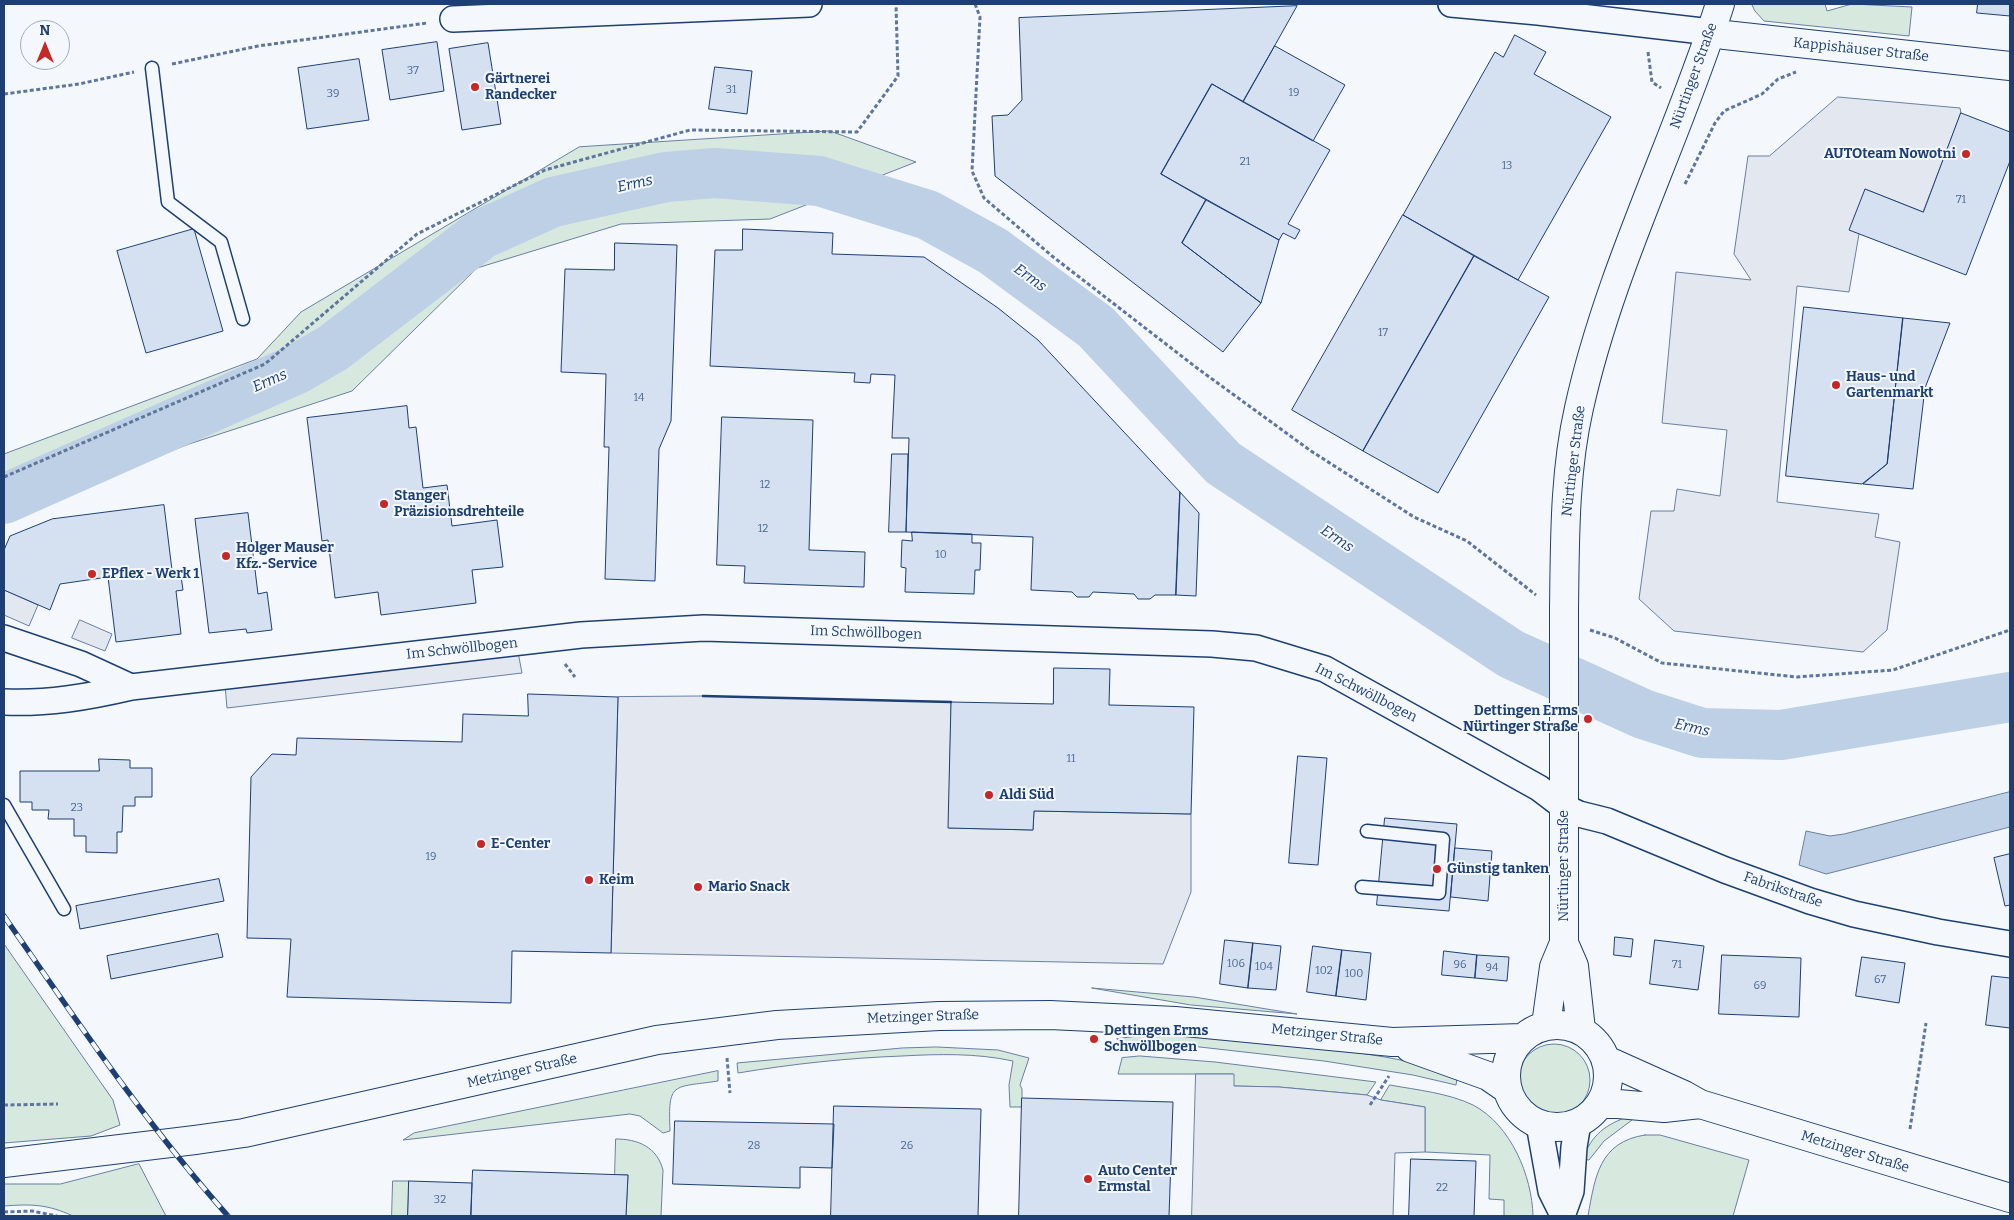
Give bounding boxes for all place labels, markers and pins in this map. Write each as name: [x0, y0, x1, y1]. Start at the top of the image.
place label: Gärtnerei Randecker: [485, 71, 557, 104]
marker: Gärtnerei Randecker: [469, 81, 481, 93]
place label: AUTOteam Nowotni: [1824, 146, 1956, 162]
marker: AUTOteam Nowotni: [1960, 148, 1972, 160]
place label: Haus- und Gartenmarkt: [1846, 369, 1934, 402]
marker: Haus- und Gartenmarkt: [1830, 379, 1842, 391]
place label: Stanger Präzisionsdrehteile: [394, 488, 524, 520]
marker: Stanger Präzisionsdrehteile: [378, 498, 390, 510]
place label: Holger Mauser Kfz.-Service: [236, 540, 334, 572]
marker: Holger Mauser Kfz.-Service: [220, 550, 232, 562]
place label: EPflex - Werk 1: [102, 566, 199, 582]
marker: EPflex - Werk 1: [86, 568, 98, 580]
place label: Dettingen Erms Nürtinger Straße: [1463, 703, 1578, 736]
marker: Dettingen Erms Nürtinger Straße: [1582, 713, 1594, 725]
place label: Aldi Süd: [999, 787, 1054, 803]
marker: Aldi Süd: [983, 789, 995, 801]
place label: E-Center: [491, 836, 550, 852]
marker: E-Center: [475, 838, 487, 850]
place label: Günstig tanken: [1447, 861, 1549, 877]
marker: Günstig tanken: [1431, 863, 1443, 875]
place label: Keim: [599, 872, 634, 888]
marker: Keim: [583, 874, 595, 886]
place label: Mario Snack: [708, 879, 790, 895]
marker: Mario Snack: [692, 881, 704, 893]
place label: Dettingen Erms Schwöllbogen: [1104, 1023, 1208, 1056]
marker: Dettingen Erms Schwöllbogen: [1088, 1033, 1100, 1045]
place label: Auto Center Ermstal: [1098, 1163, 1177, 1196]
marker: Auto Center Ermstal: [1082, 1173, 1094, 1185]

